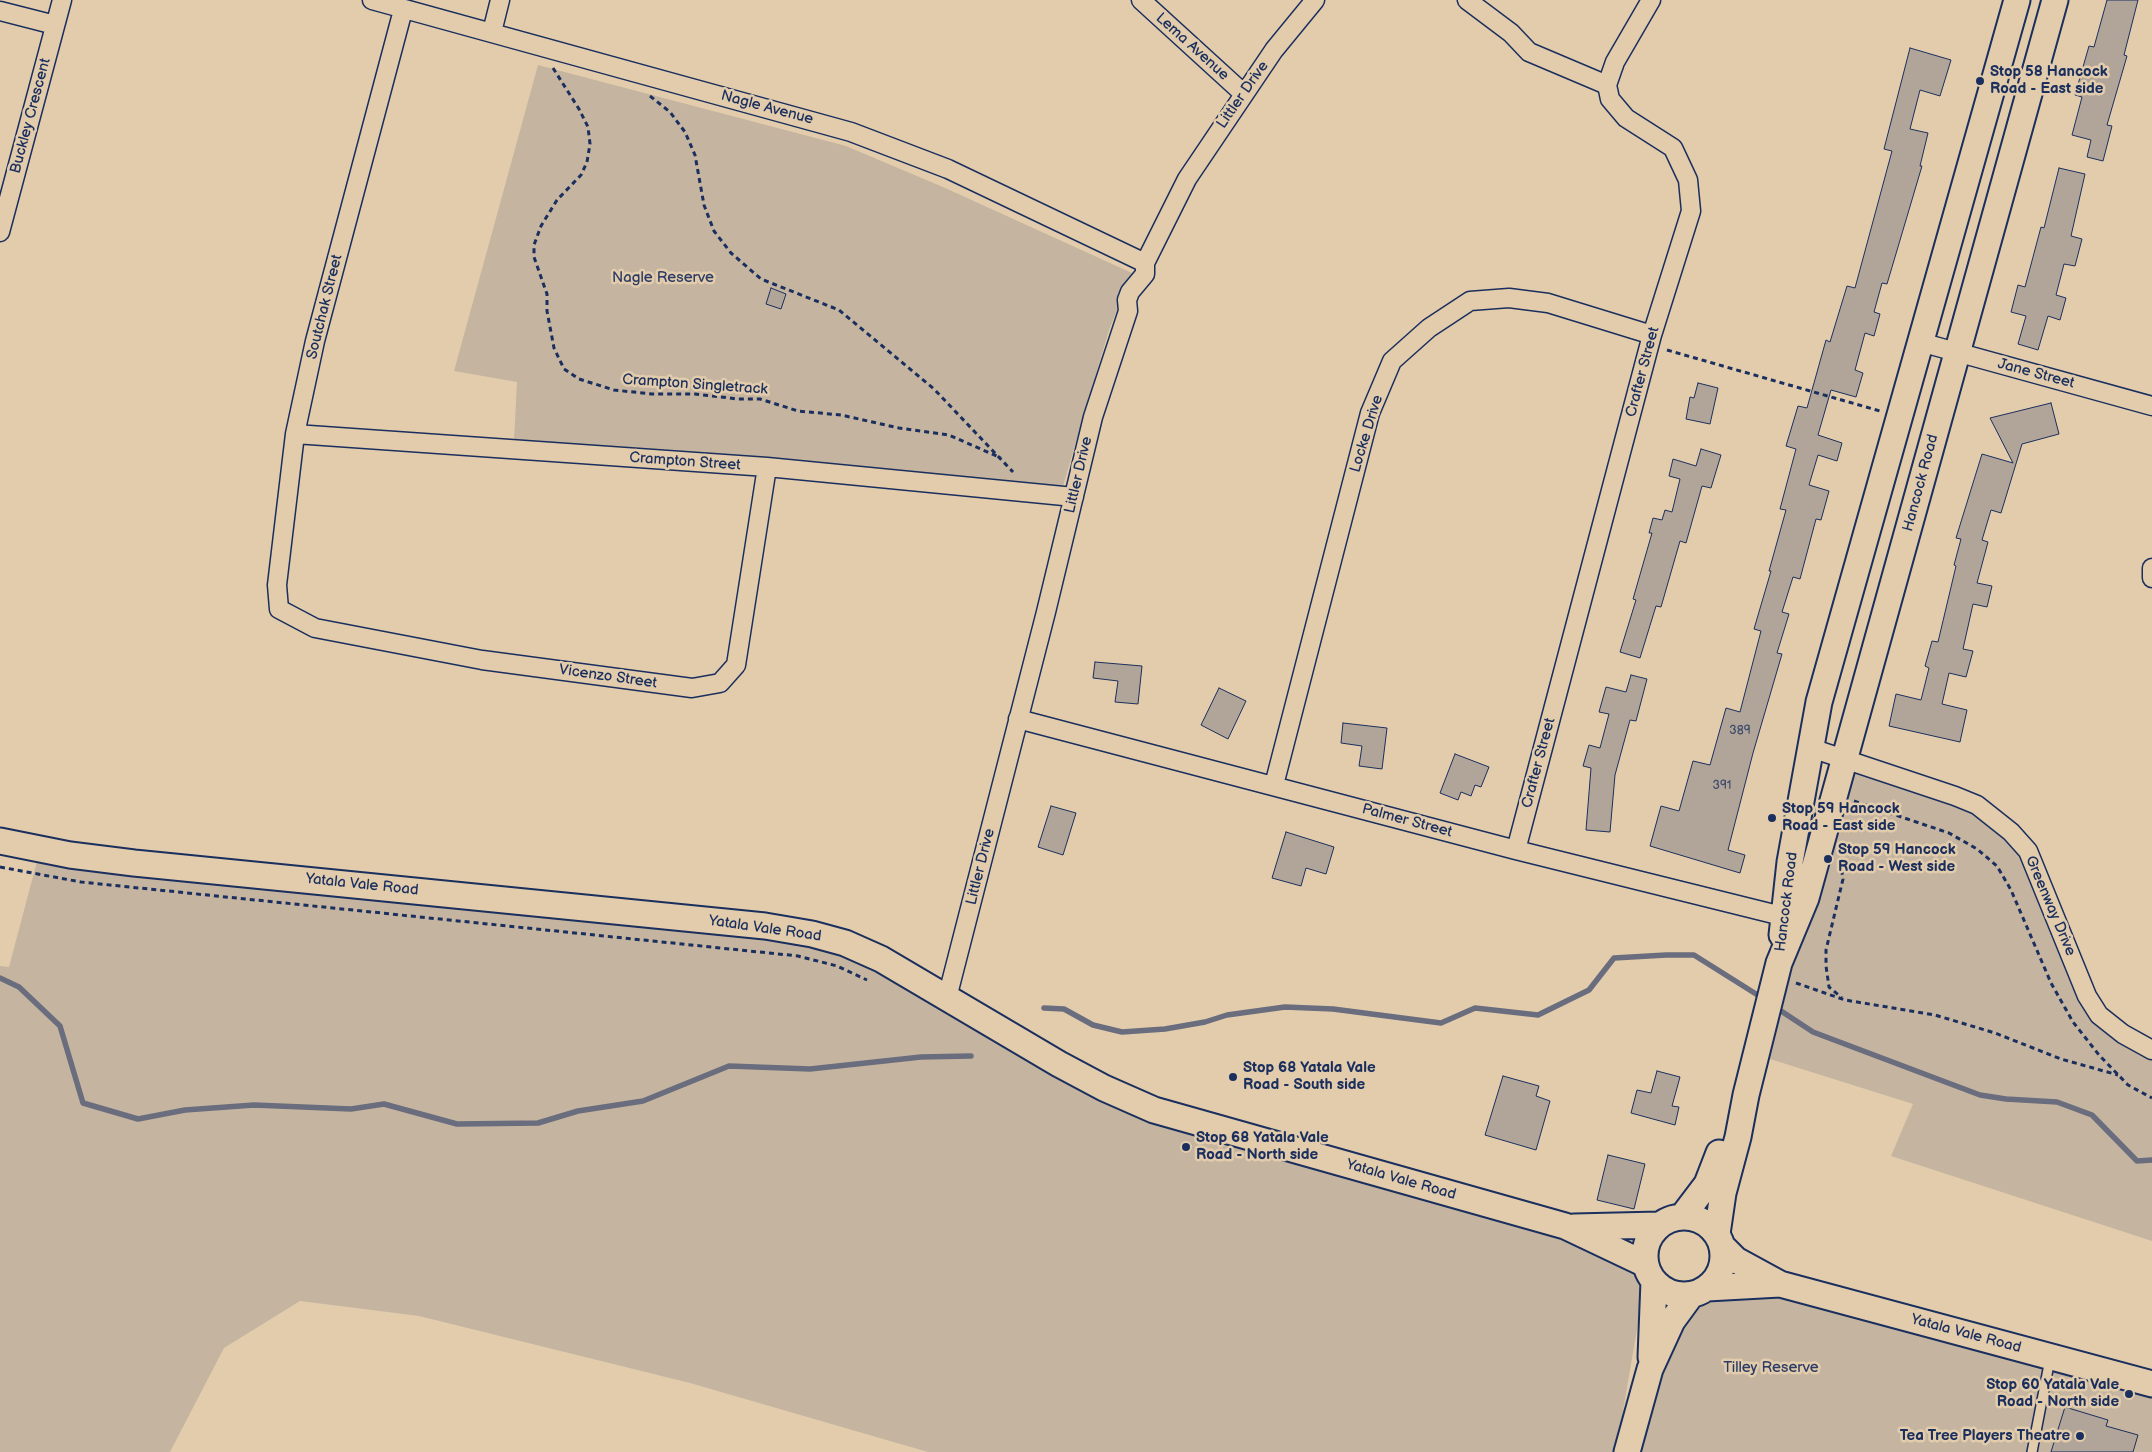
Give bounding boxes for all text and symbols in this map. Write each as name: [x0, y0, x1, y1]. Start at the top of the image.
street label: Lema Avenue: [1152, 9, 1232, 85]
street label: Buckley Crescent: [7, 56, 55, 176]
street label: Littler Drive: [1213, 58, 1273, 132]
place label: Stop 58 Hancock Road - East side: [1990, 63, 2108, 98]
marker: Stop 58 Hancock Road - East side: [1974, 75, 1986, 87]
street label: Nagle Avenue: [719, 87, 815, 129]
street label: Soutchak Street: [303, 253, 347, 361]
park label: Nagle Reserve: [612, 269, 714, 287]
street label: Crafter Street: [1622, 325, 1664, 419]
street label: Jane Street: [1996, 355, 2076, 393]
street label: Crampton Singletrack: [622, 371, 768, 399]
street label: Locke Drive: [1347, 393, 1387, 475]
street label: Hancock Road: [1899, 432, 1943, 534]
street label: Littler Drive: [1061, 435, 1097, 515]
street label: Crampton Street: [629, 449, 741, 475]
street label: Vicenzo Street: [558, 661, 658, 693]
street label: Crafter Street: [1518, 716, 1560, 810]
house number: 389: [1729, 724, 1751, 738]
house number: 391: [1713, 779, 1731, 793]
street label: Palmer Street: [1360, 800, 1454, 842]
place label: Stop 59 Hancock Road - East side: [1782, 800, 1899, 835]
marker: Stop 59 Hancock Road - East side: [1766, 812, 1778, 824]
street label: Littler Drive: [963, 827, 999, 907]
place label: Stop 59 Hancock Road - West side: [1838, 841, 1955, 876]
street label: Hancock Road: [1772, 851, 1802, 953]
marker: Stop 59 Hancock Road - West side: [1822, 853, 1834, 865]
street label: Greenway Drive: [2021, 853, 2079, 959]
street label: Yatala Vale Road: [305, 870, 419, 900]
street label: Yatala Vale Road: [708, 912, 822, 946]
place label: Stop 68 Yatala Vale Road - South side: [1243, 1059, 1376, 1094]
marker: Stop 68 Yatala Vale Road - South side: [1227, 1071, 1239, 1083]
place label: Stop 68 Yatala Vale Road - North side: [1196, 1129, 1329, 1164]
marker: Stop 68 Yatala Vale Road - North side: [1180, 1141, 1192, 1153]
street label: Yatala Vale Road: [1344, 1156, 1458, 1204]
street label: Yatala Vale Road: [1909, 1311, 2023, 1357]
park label: Tilley Reserve: [1723, 1359, 1819, 1377]
place label: Stop 60 Yatala Vale Road - North side: [1986, 1376, 2119, 1411]
marker: Stop 60 Yatala Vale Road - North side: [2123, 1388, 2135, 1400]
place label: Tea Tree Players Theatre: [1900, 1427, 2070, 1445]
marker: Tea Tree Players Theatre: [2074, 1430, 2086, 1442]

